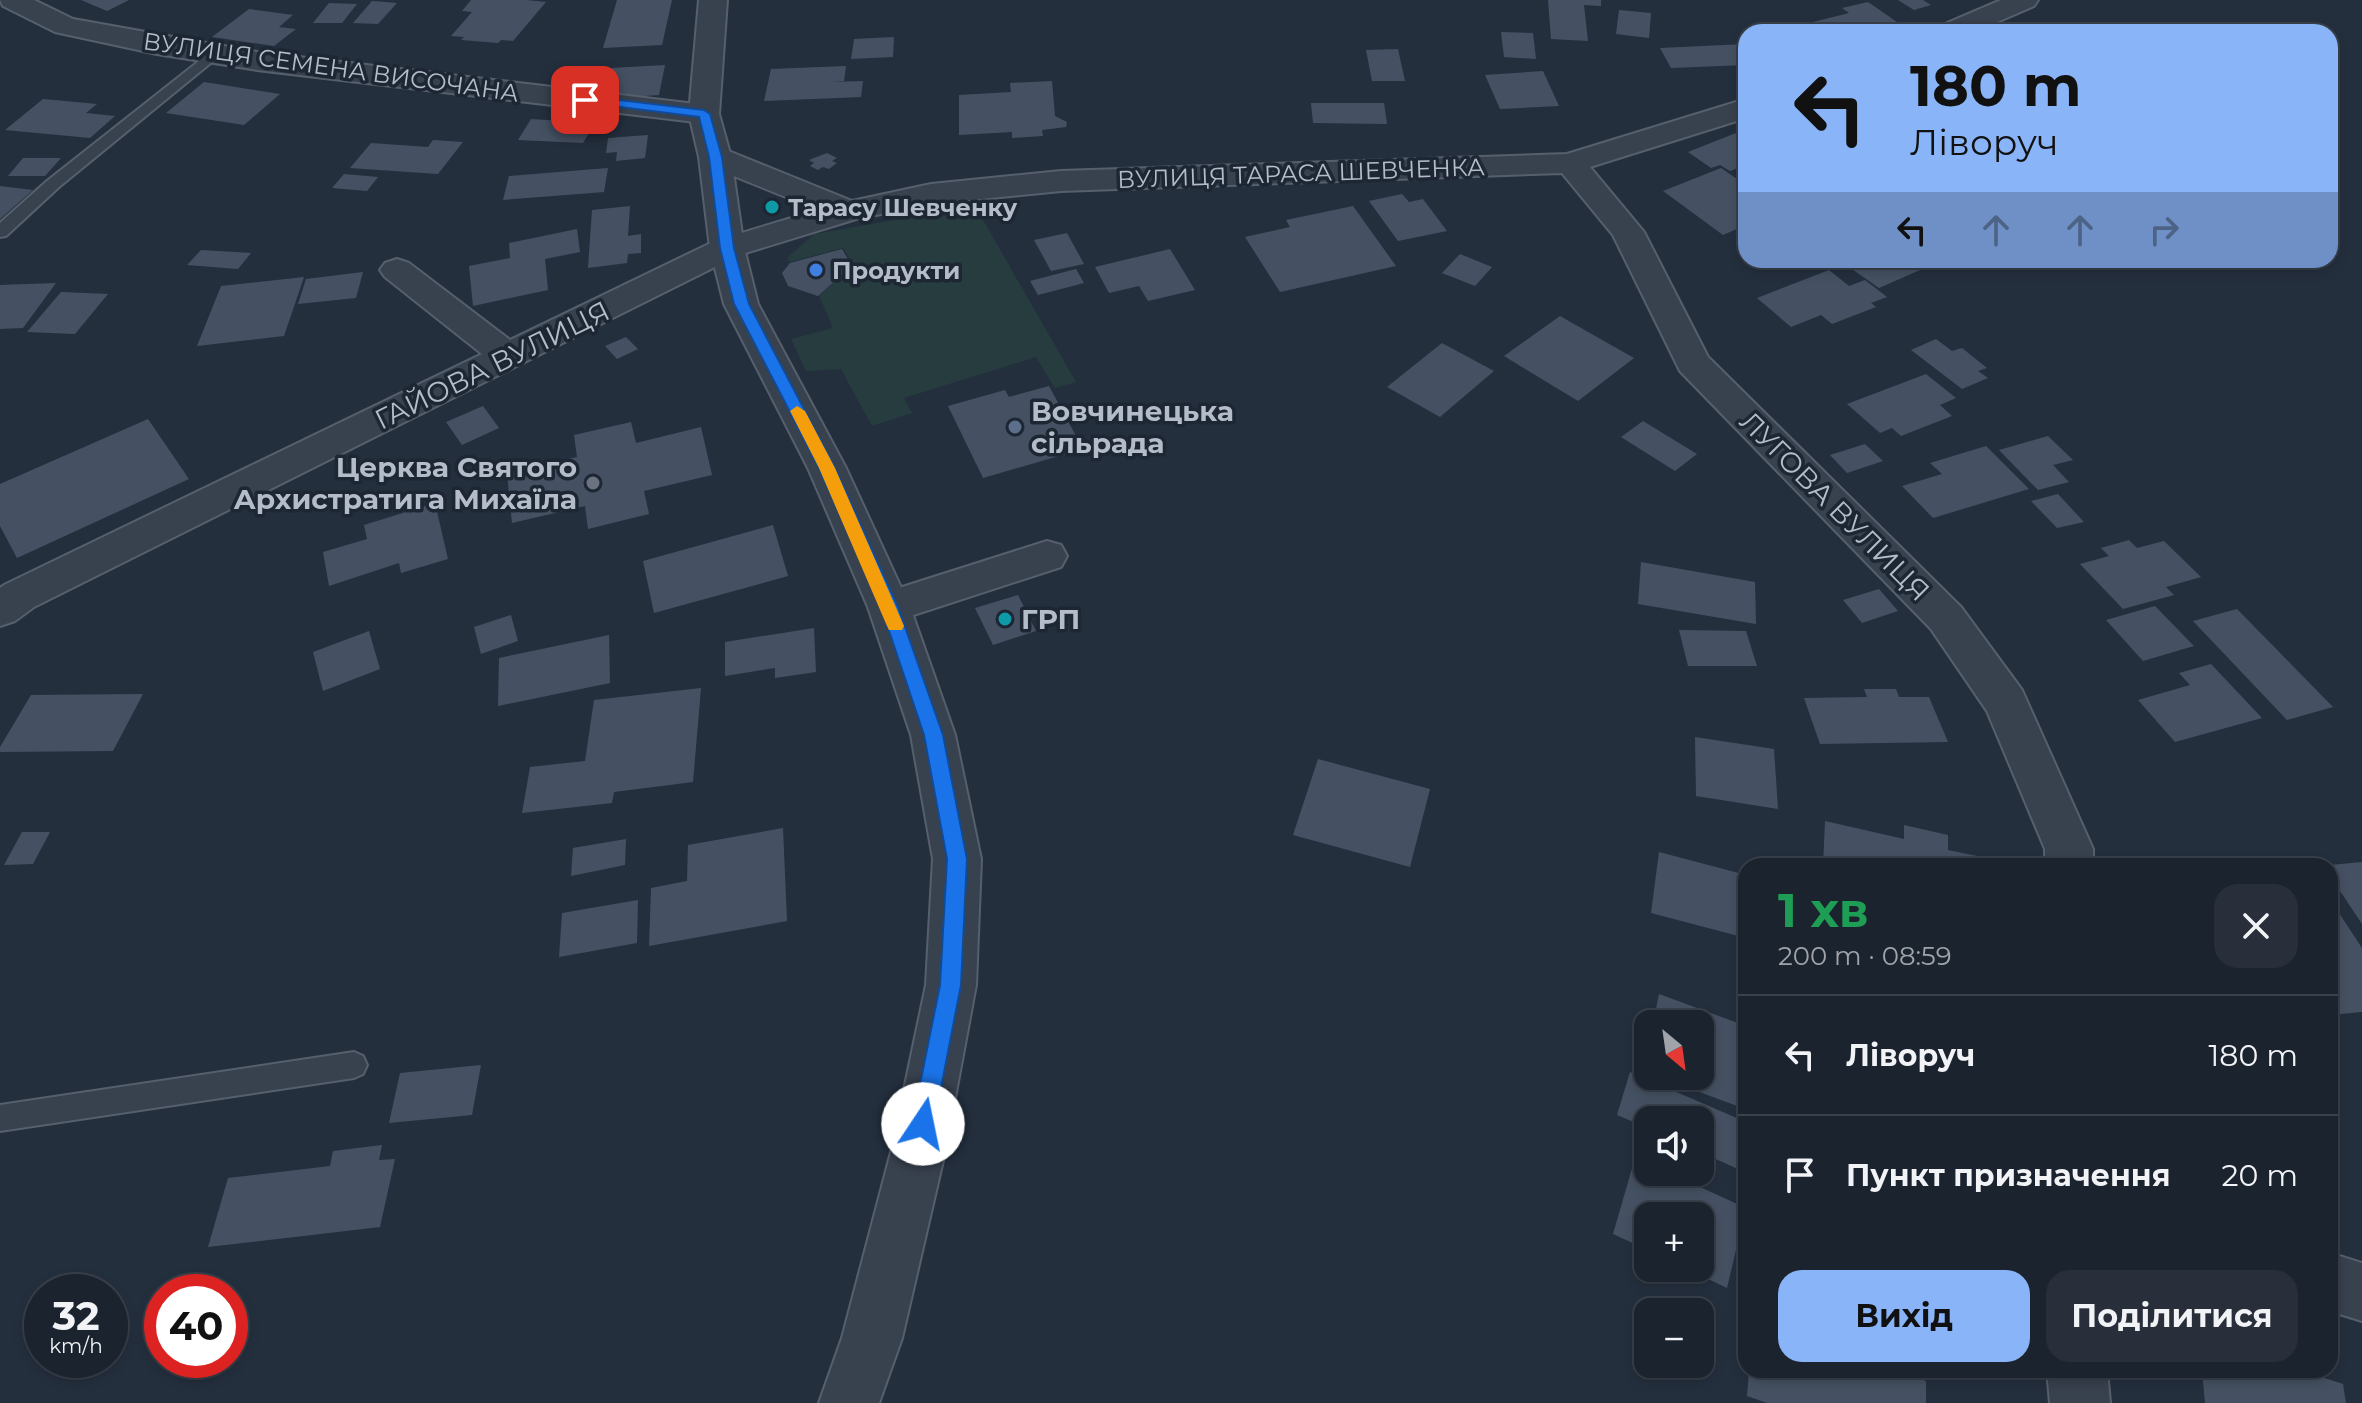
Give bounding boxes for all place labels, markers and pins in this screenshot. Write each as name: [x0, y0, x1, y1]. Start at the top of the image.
pin: [551, 66, 619, 134]
place label: Тарасу Шевченку: [788, 193, 1018, 222]
marker: Тарасу Шевченку: [763, 198, 781, 216]
place label: Продукти: [832, 256, 960, 285]
marker: Продукти: [807, 261, 825, 279]
place label: Вовчинецька сільрада: [1031, 394, 1234, 460]
marker: Вовчинецька сільрада: [1006, 418, 1024, 436]
place label: Церква Святого Архистратига Михаїла: [233, 450, 577, 516]
marker: Церква Святого Архистратига Михаїла: [584, 474, 602, 492]
place label: ГРП: [1021, 602, 1080, 636]
marker: ГРП: [996, 610, 1014, 628]

